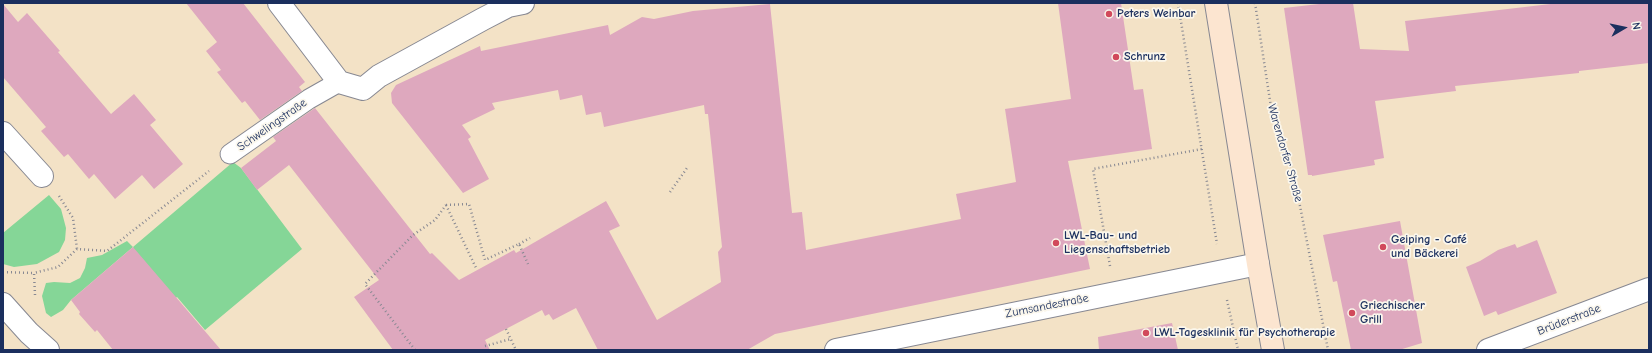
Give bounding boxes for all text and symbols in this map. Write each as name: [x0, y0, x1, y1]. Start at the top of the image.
place label: Peters Weinbar: [1117, 7, 1195, 21]
north arrow: [1604, 8, 1644, 48]
marker: Peters Weinbar: [1104, 9, 1114, 19]
text: N: [1629, 21, 1643, 31]
place label: Schrunz: [1124, 50, 1165, 64]
marker: Schrunz: [1111, 52, 1121, 62]
street label: Schwelingstraße: [234, 96, 310, 154]
street label: Warendorfer Straße: [1264, 102, 1306, 204]
place label: LWL-Bau- und Liegenschaftsbetrieb: [1064, 229, 1170, 257]
place label: Geiping - Café und Bäckerei: [1391, 233, 1467, 261]
marker: LWL-Bau- und Liegenschaftsbetrieb: [1051, 238, 1061, 248]
marker: Geiping - Café und Bäckerei: [1378, 242, 1388, 252]
street label: Zumsandestraße: [1004, 291, 1090, 321]
place label: Griechischer Grill: [1360, 299, 1425, 327]
street label: Brüderstraße: [1535, 301, 1603, 339]
marker: Griechischer Grill: [1347, 308, 1357, 318]
place label: LWL-Tagesklinik für Psychotherapie: [1154, 326, 1335, 340]
marker: LWL-Tagesklinik für Psychotherapie: [1141, 328, 1151, 338]

